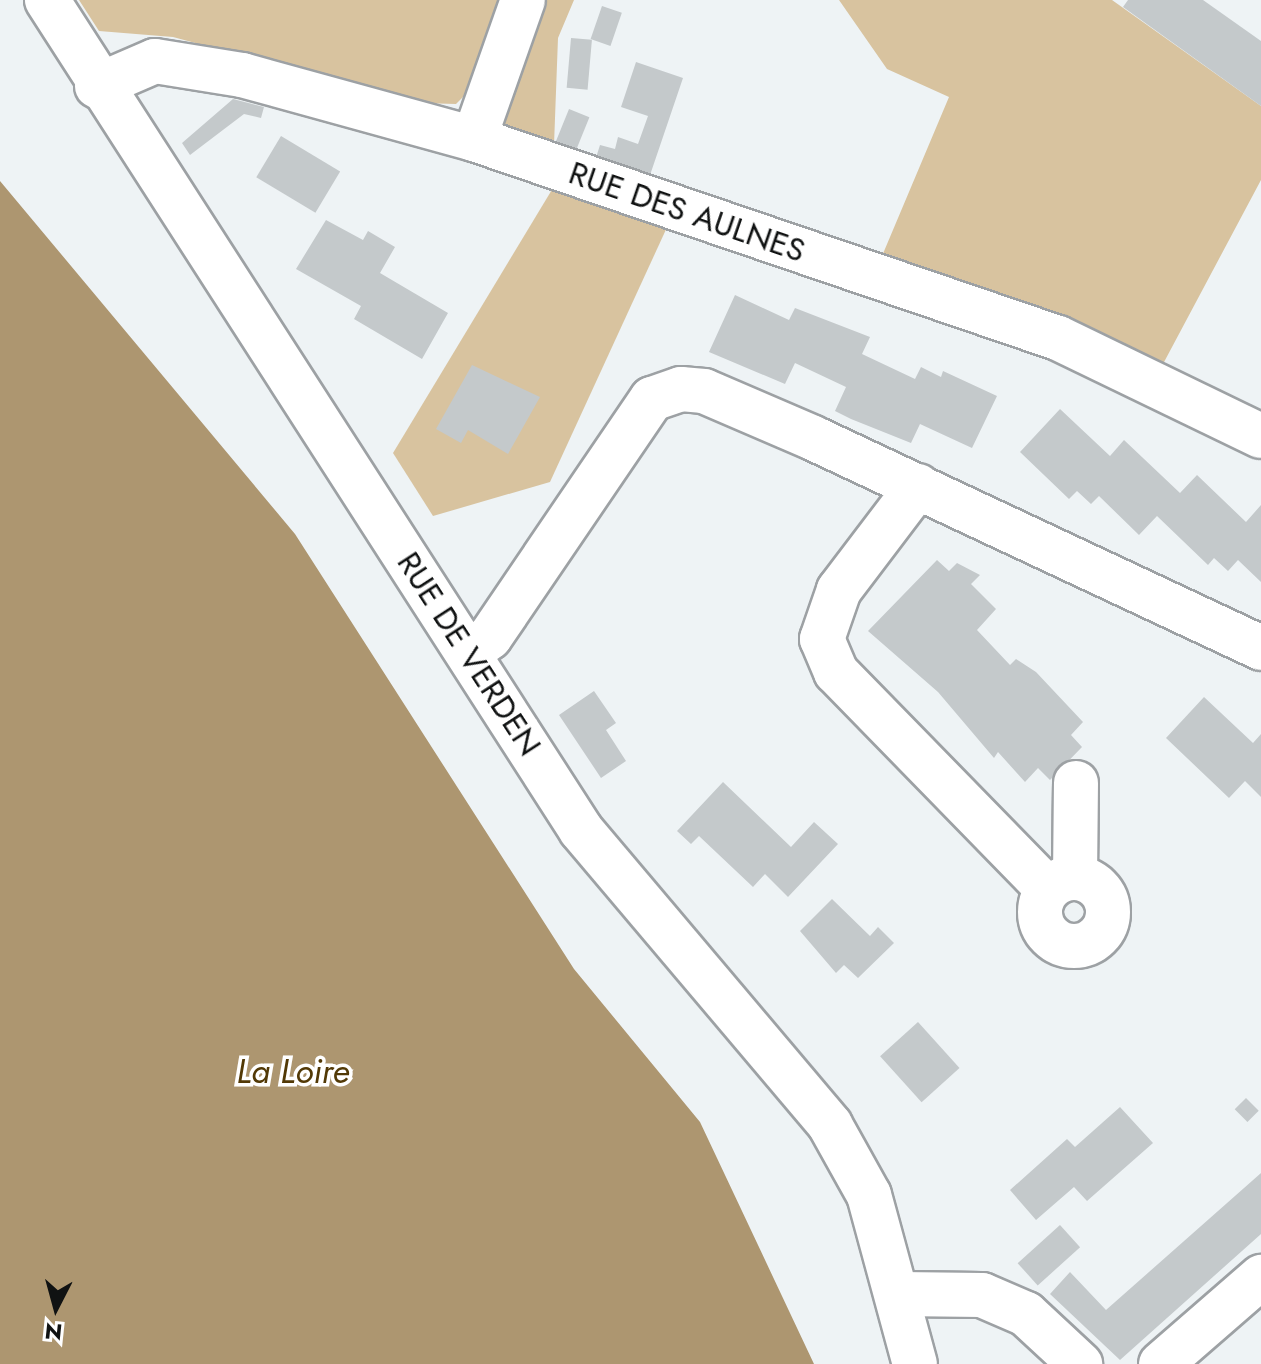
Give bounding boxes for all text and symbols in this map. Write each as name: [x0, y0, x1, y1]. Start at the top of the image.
street label: RUE DES AULNES: [564, 154, 810, 270]
street label: RUE DE VERDEN: [389, 545, 549, 763]
water label: La Loire: [236, 1052, 350, 1092]
north arrow: [16, 1268, 96, 1348]
text: N: [43, 1315, 64, 1349]

